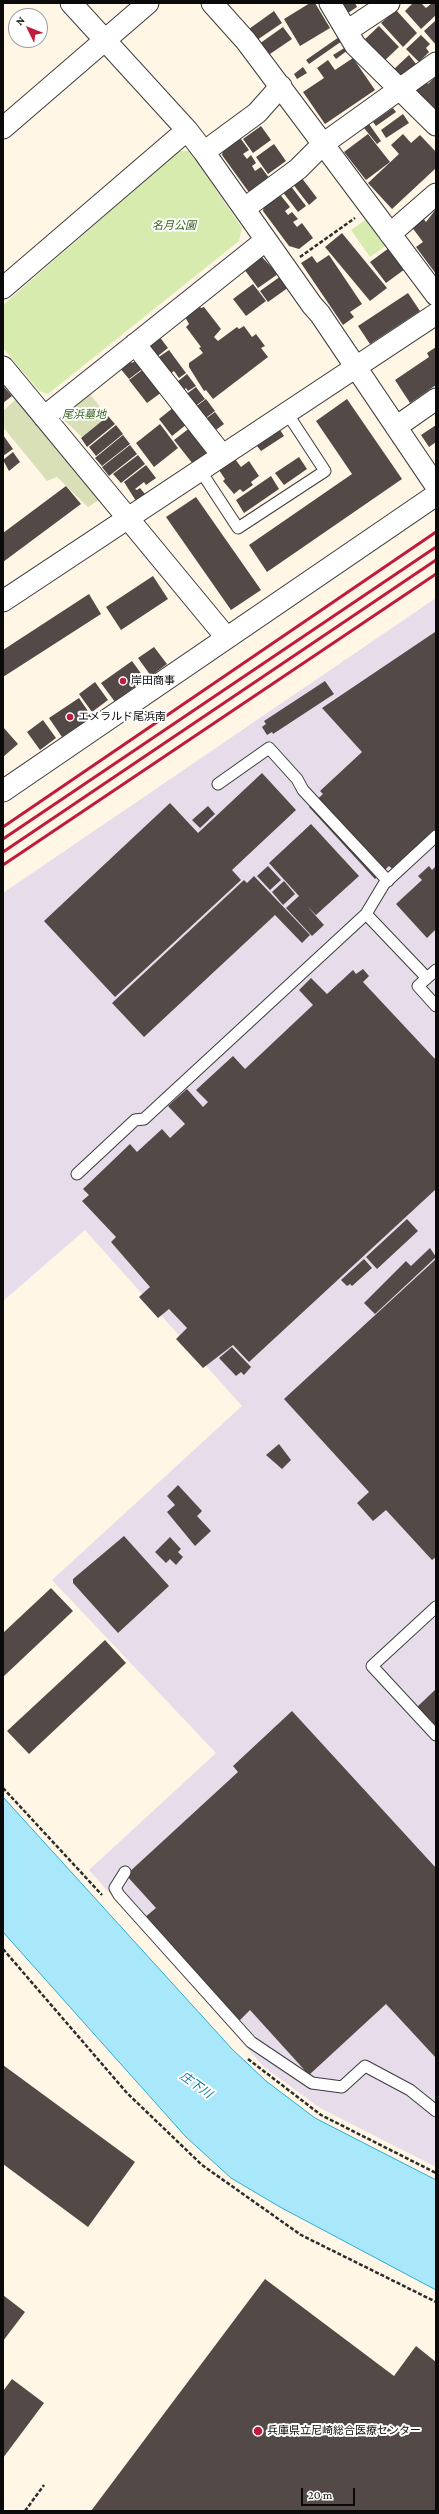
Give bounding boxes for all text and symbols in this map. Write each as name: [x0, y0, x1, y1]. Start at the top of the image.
north arrow: [8, 8, 48, 48]
text: N: [13, 14, 27, 27]
park label: 名月公園: [152, 219, 196, 233]
park label: 尾浜墓地: [62, 408, 106, 422]
place label: 岸田商事: [131, 674, 175, 688]
marker: 岸田商事: [118, 676, 128, 686]
place label: エメラルド尾浜南: [78, 710, 166, 724]
marker: エメラルド尾浜南: [65, 712, 75, 722]
water label: 庄下川: [177, 2069, 215, 2101]
place label: 兵庫県立尼崎総合医療センター: [267, 2424, 421, 2438]
marker: 兵庫県立尼崎総合医療センター: [252, 2425, 264, 2437]
scale bar: [303, 2480, 357, 2506]
text: 20 m: [308, 2488, 332, 2502]

